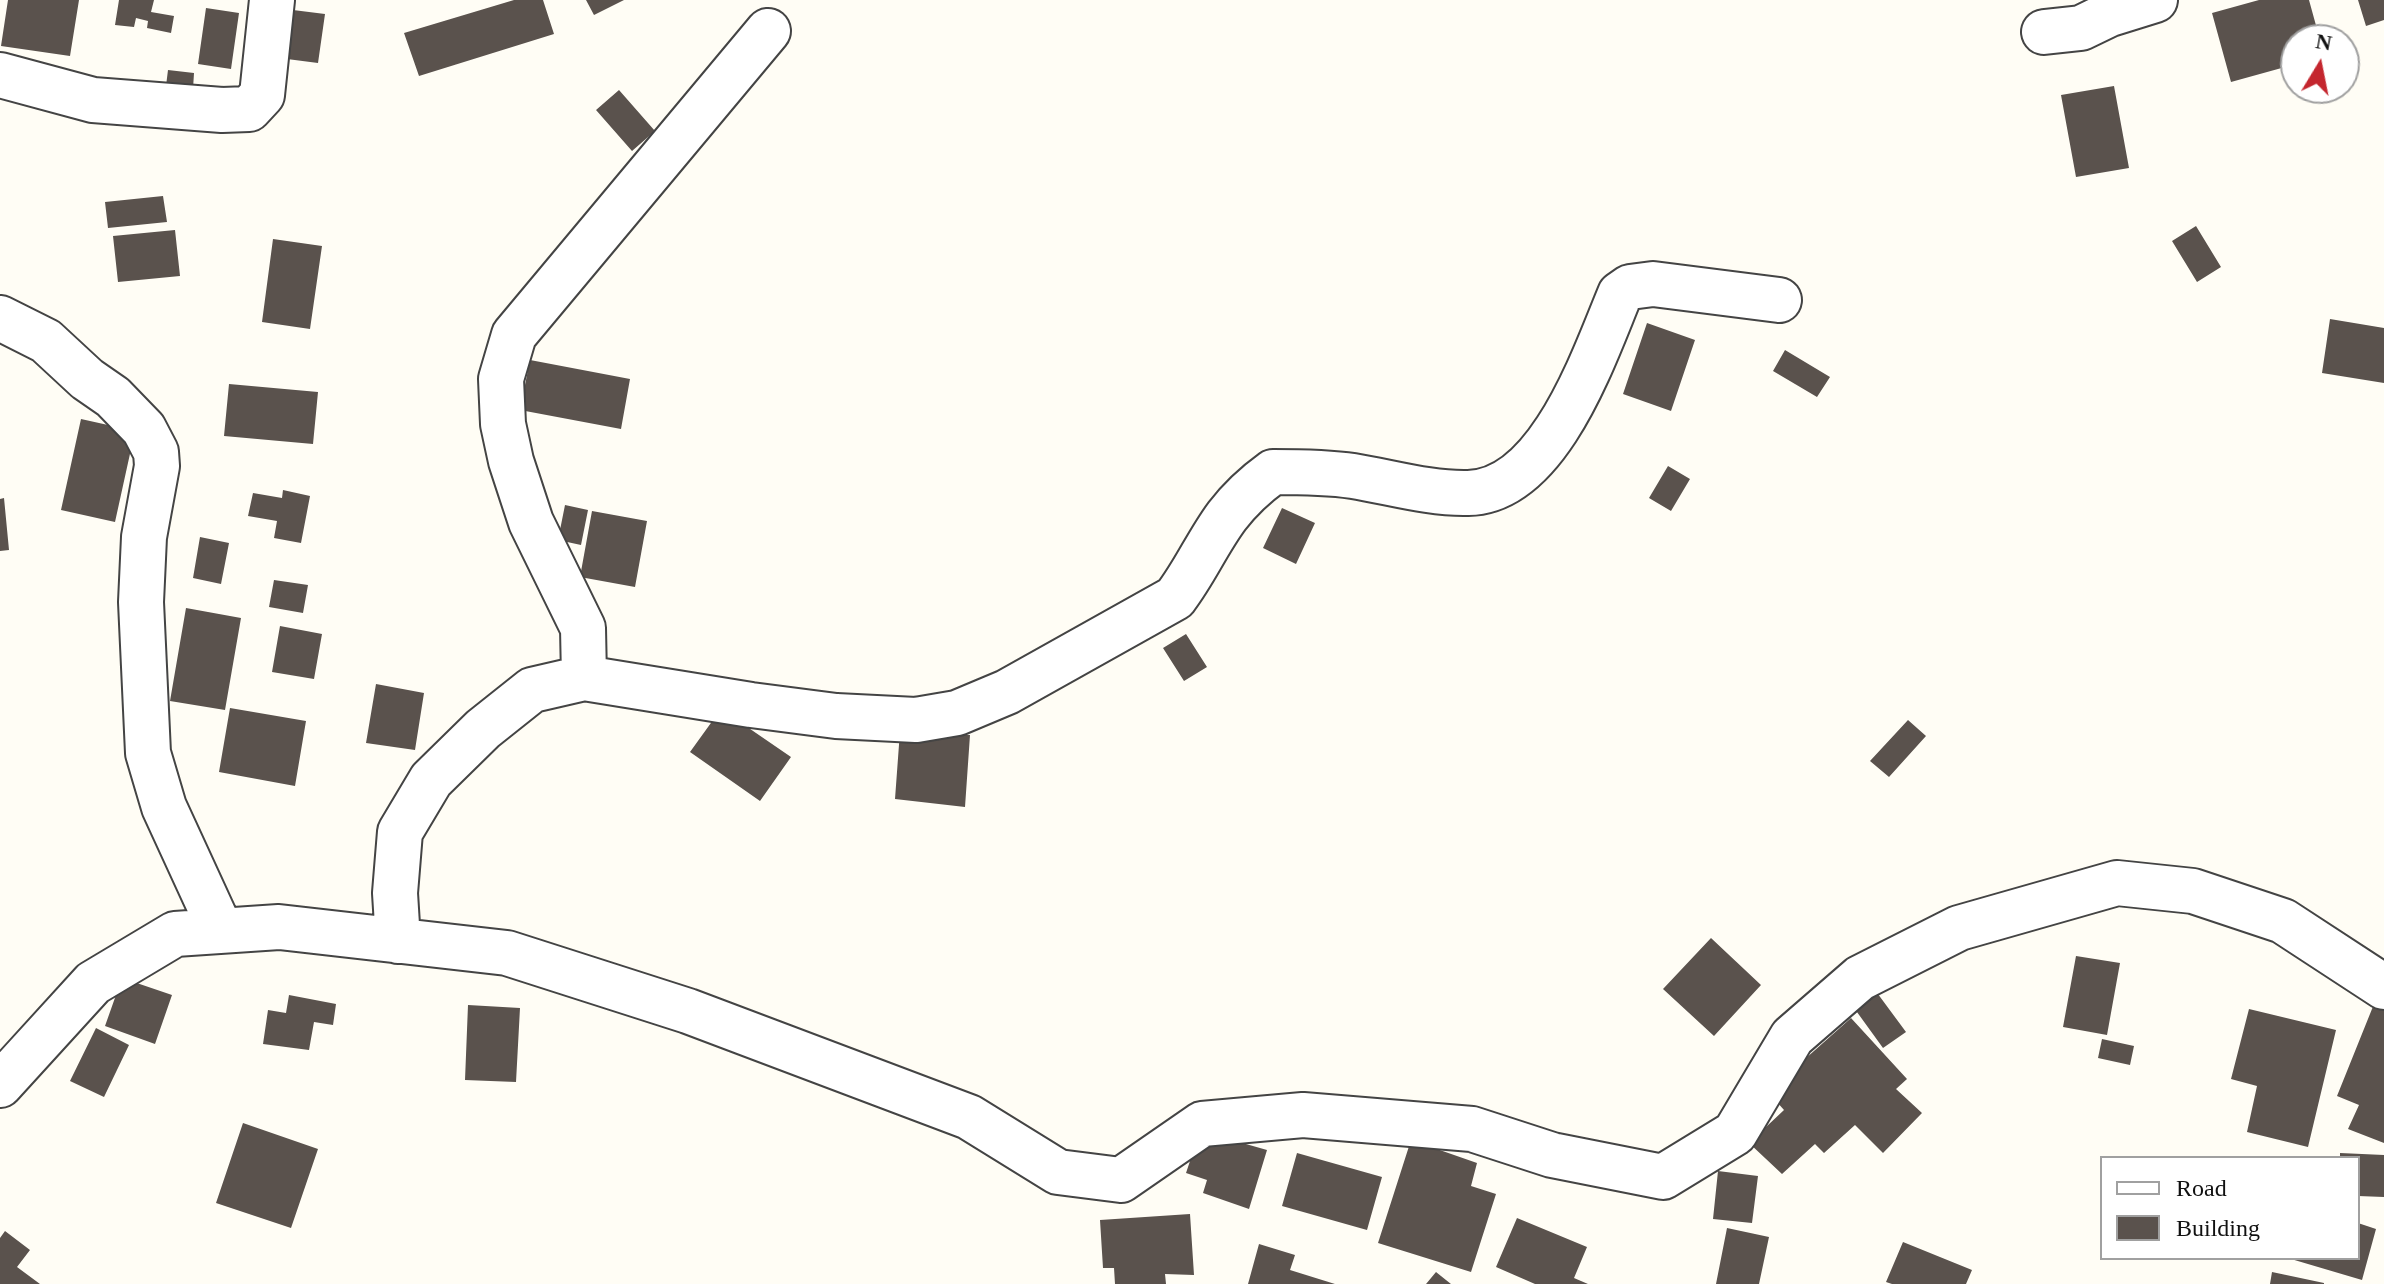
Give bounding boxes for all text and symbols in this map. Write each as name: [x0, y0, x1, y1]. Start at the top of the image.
north arrow: [2280, 24, 2360, 104]
text: N: [2314, 28, 2334, 56]
legend: [2100, 1156, 2360, 1260]
text: Road: [2176, 1175, 2227, 1201]
text: Building: [2176, 1215, 2260, 1241]

